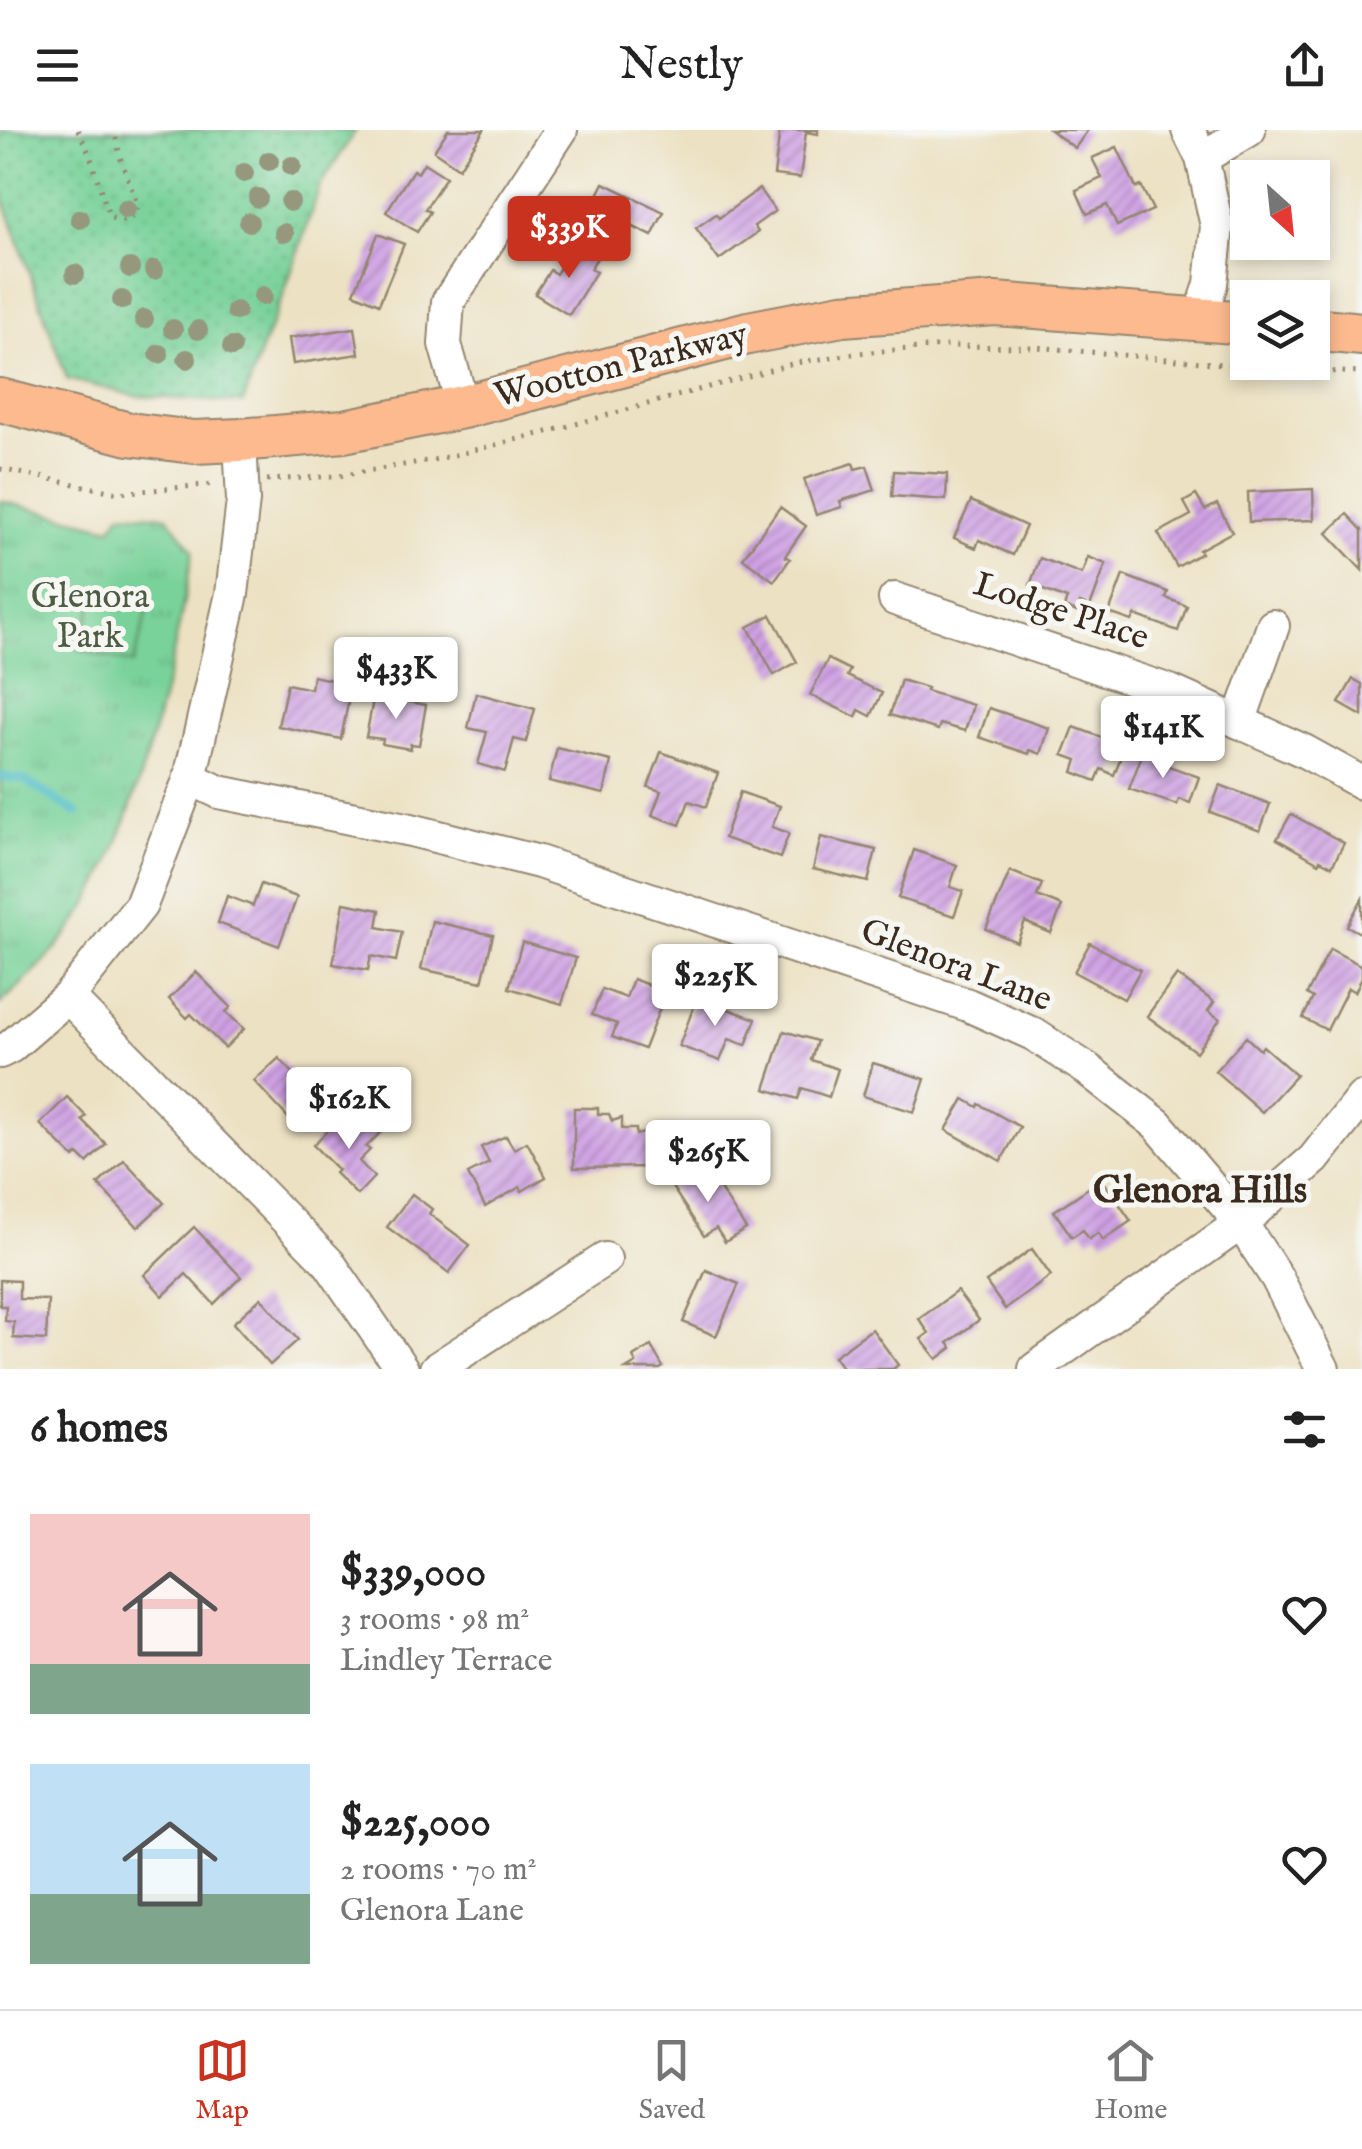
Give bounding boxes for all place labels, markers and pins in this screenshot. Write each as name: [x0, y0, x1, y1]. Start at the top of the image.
pin: $339K: [499, 196, 639, 281]
pin: $433K: [326, 637, 466, 722]
pin: $141K: [1093, 696, 1233, 781]
pin: $225K: [645, 944, 785, 1029]
pin: $162K: [279, 1067, 419, 1152]
pin: $265K: [638, 1120, 778, 1205]

